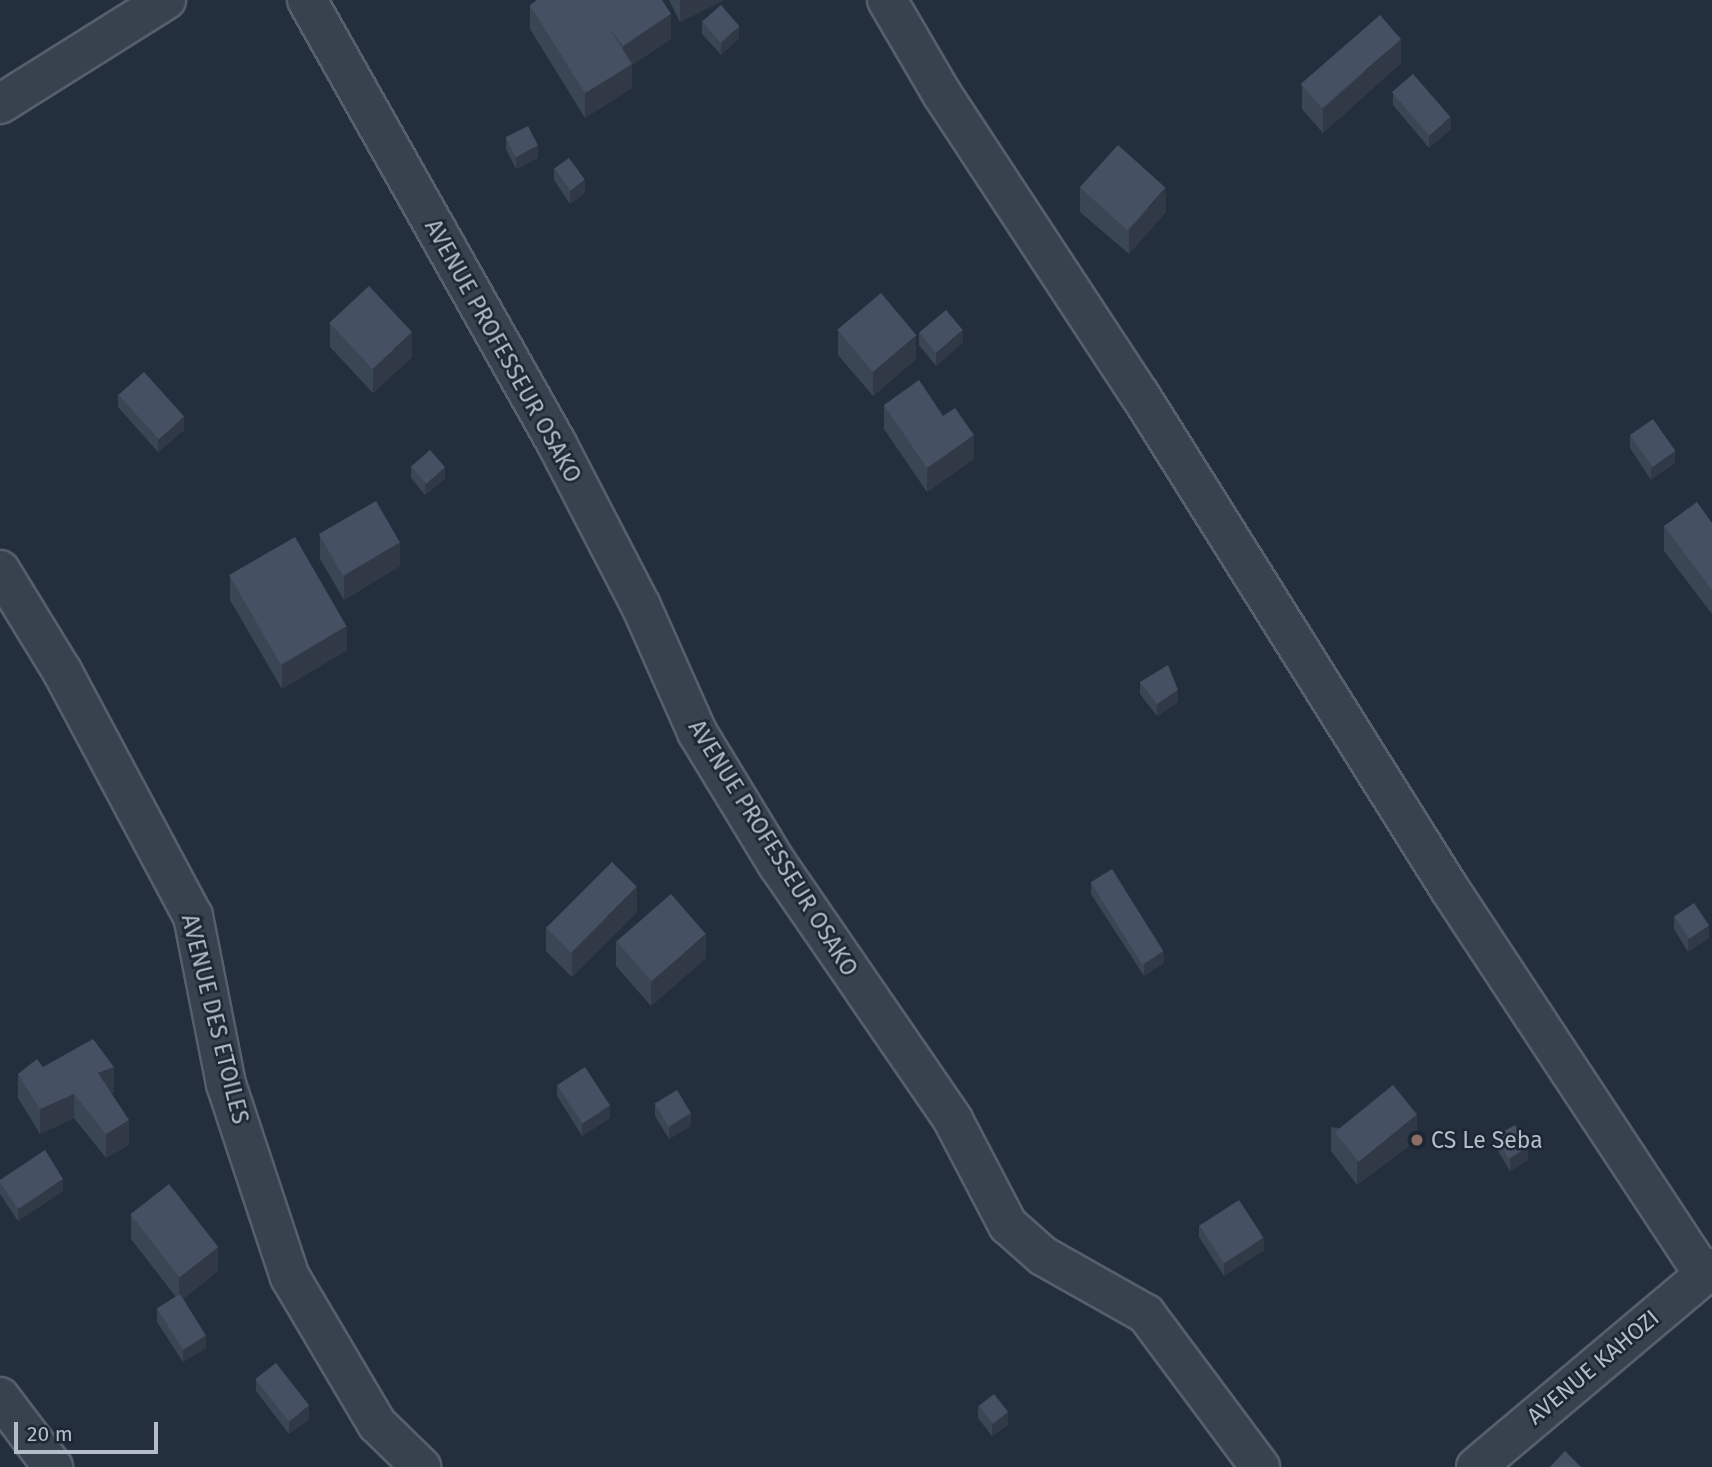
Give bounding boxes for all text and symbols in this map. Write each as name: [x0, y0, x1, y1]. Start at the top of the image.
street label: AVENUE PROFESSEUR OSAKO: [419, 215, 587, 487]
street label: AVENUE PROFESSEUR OSAKO: [683, 715, 863, 981]
street label: AVENUE DES ETOILES: [176, 911, 254, 1127]
place label: CS Le Seba: [1431, 1126, 1543, 1154]
marker: CS Le Seba: [1409, 1132, 1425, 1148]
street label: AVENUE KAHOZI: [1521, 1304, 1665, 1430]
scale bar: [18, 1408, 161, 1452]
text: 20 m: [27, 1421, 73, 1447]

